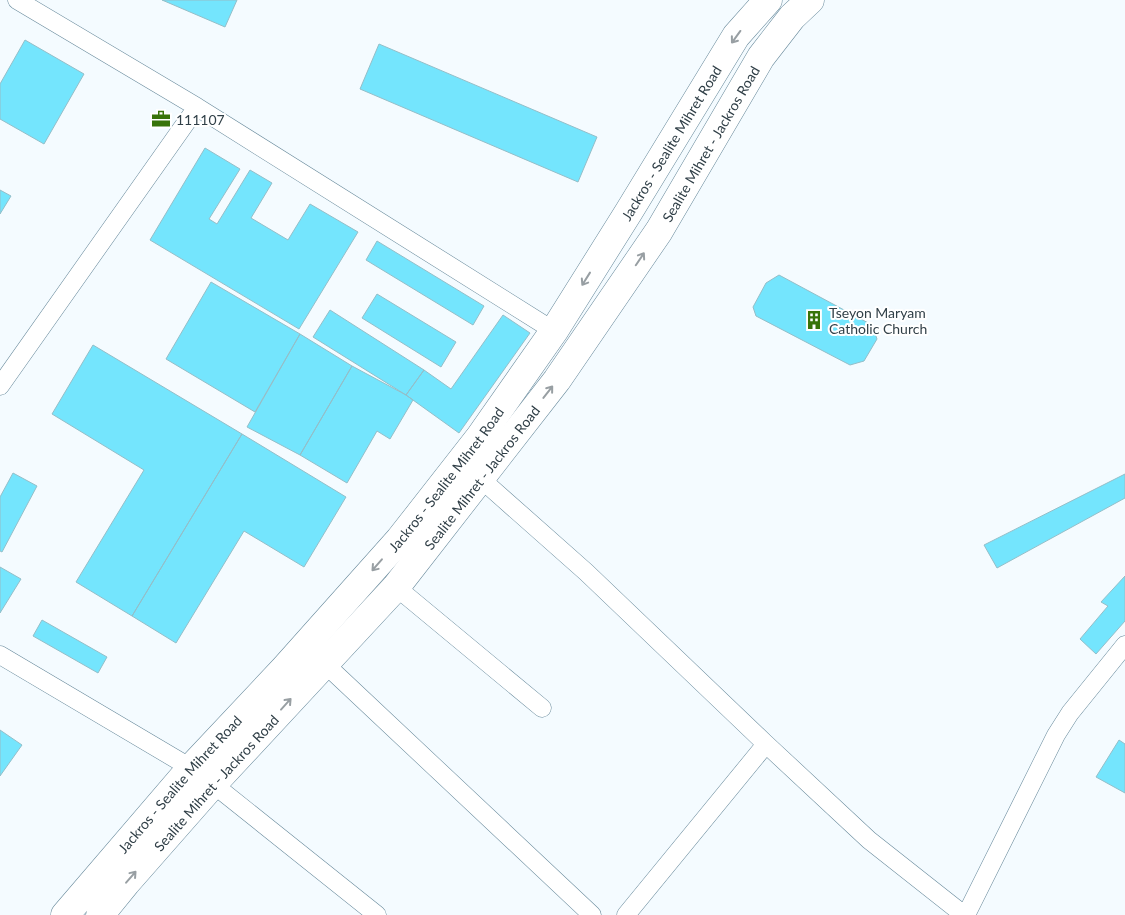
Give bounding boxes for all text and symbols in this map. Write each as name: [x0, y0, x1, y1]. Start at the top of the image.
one-way arrow: [731, 30, 741, 44]
street label: Jackros - Sealite Mihret Road: [617, 62, 724, 223]
street label: Sealite Mihret - Jackros Road: [658, 63, 763, 225]
office icon: 111107: [150, 108, 172, 130]
place label: 111107: [176, 111, 225, 128]
one-way arrow: [635, 252, 645, 266]
one-way arrow: [581, 272, 591, 286]
place label: Tseyon Maryam Catholic Church: [829, 304, 927, 337]
building icon: Tseyon Maryam Catholic Church: [803, 309, 825, 331]
one-way arrow: [542, 386, 553, 399]
street label: Sealite Mihret - Jackros Road: [420, 402, 543, 553]
street label: Jackros - Sealite Mihret Road: [384, 403, 507, 555]
one-way arrow: [371, 559, 383, 572]
one-way arrow: [280, 698, 292, 711]
street label: Sealite Mihret - Jackros Road: [150, 711, 282, 854]
street label: Jackros - Sealite Mihret Road: [114, 712, 245, 856]
one-way arrow: [125, 871, 137, 884]

